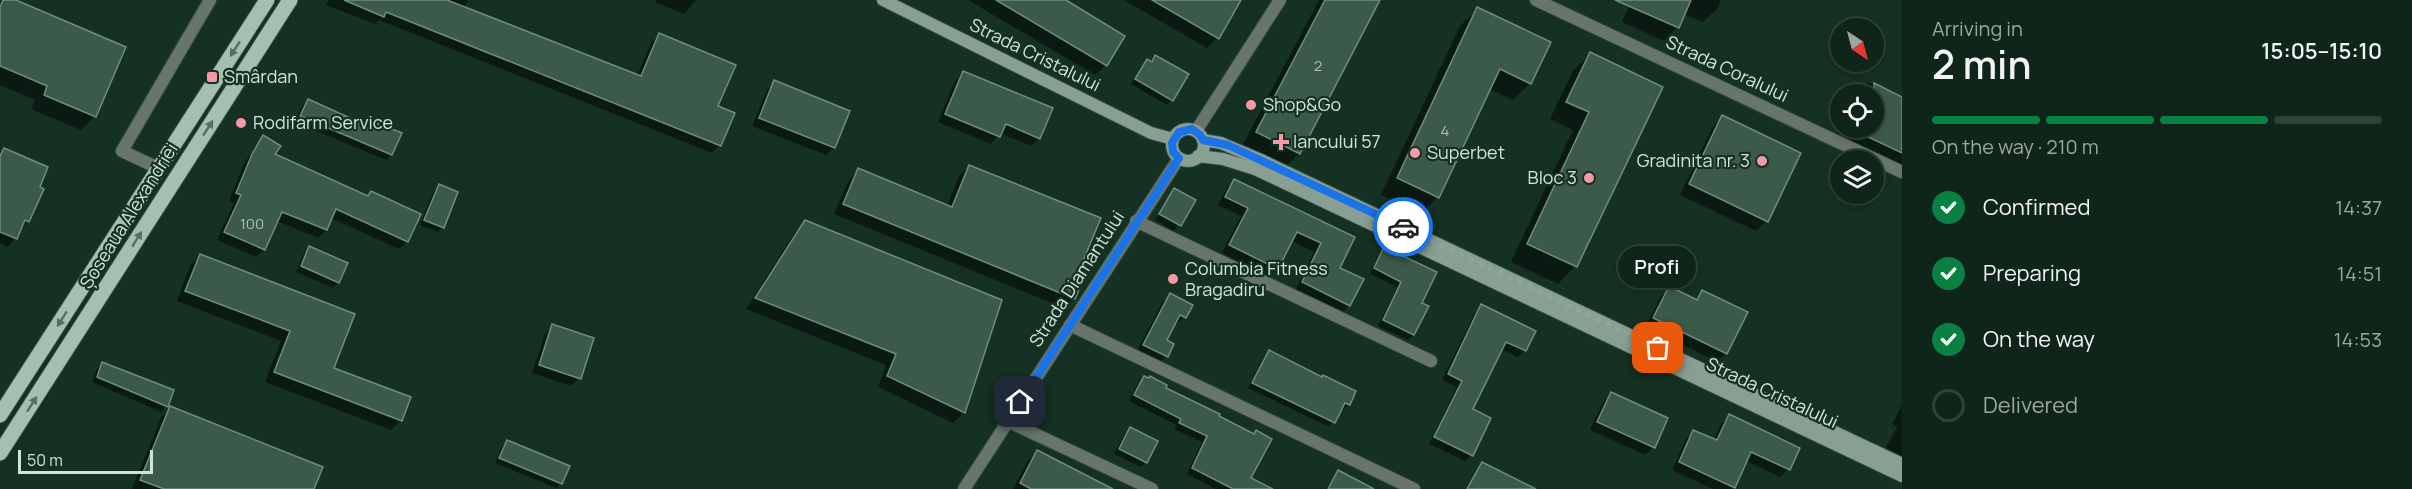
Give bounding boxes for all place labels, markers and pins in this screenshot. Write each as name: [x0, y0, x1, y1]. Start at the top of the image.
place label: Smârdan: [224, 64, 298, 88]
marker: Smârdan: [205, 70, 219, 84]
place label: Shop&Go: [1263, 92, 1341, 116]
marker: Shop&Go: [1244, 98, 1258, 112]
place label: Rodifarm Service: [253, 110, 393, 134]
marker: Rodifarm Service: [234, 116, 248, 130]
place label: Iancului 57: [1293, 129, 1381, 153]
marker: Iancului 57: [1274, 135, 1288, 149]
place label: Superbet: [1427, 140, 1505, 164]
marker: Superbet: [1408, 146, 1422, 160]
place label: Gradinita nr. 3: [1637, 148, 1750, 172]
marker: Gradinita nr. 3: [1755, 154, 1769, 168]
place label: Bloc 3: [1528, 165, 1577, 189]
marker: Bloc 3: [1582, 171, 1596, 185]
callout: Profi: [1619, 246, 1697, 288]
place label: Columbia Fitness Bragadiru: [1185, 256, 1328, 301]
marker: Columbia Fitness Bragadiru: [1166, 272, 1180, 286]
pin: [1632, 322, 1683, 373]
pin: [994, 376, 1045, 427]

